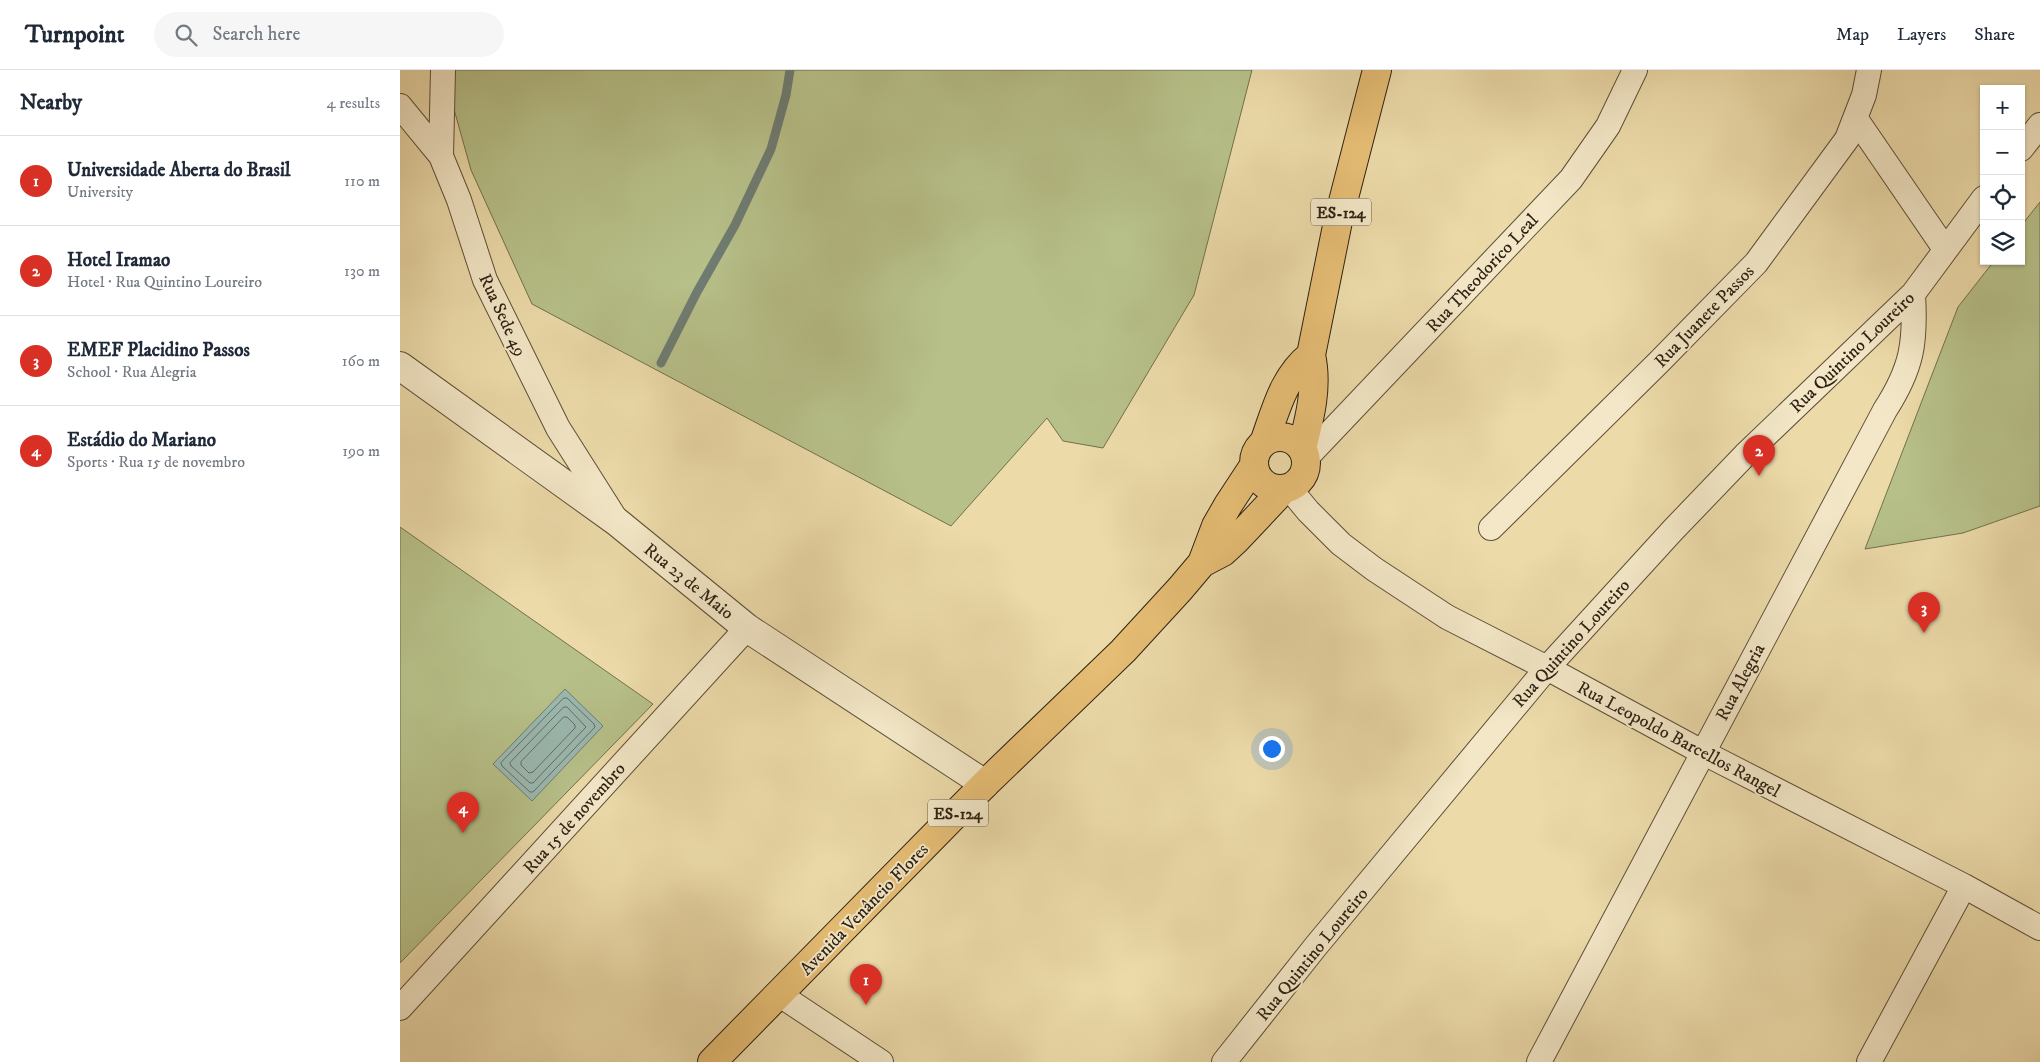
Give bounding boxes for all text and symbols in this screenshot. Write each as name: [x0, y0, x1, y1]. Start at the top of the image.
search box: [154, 12, 504, 57]
text: Turnpoint: [25, 20, 124, 50]
icon: search: [172, 21, 200, 49]
text: Search here: [212, 23, 300, 46]
text: Map: [1836, 24, 1869, 46]
text: Layers: [1897, 24, 1946, 46]
text: Share: [1974, 24, 2015, 46]
map controls: [1980, 85, 2025, 265]
button: +: [1980, 85, 2025, 130]
text: Nearby: [20, 90, 82, 116]
text: 4 results: [327, 93, 380, 113]
button: −: [1980, 130, 2025, 175]
text: Universidade Aberta do Brasil: [67, 159, 291, 182]
text: 1: [33, 171, 39, 191]
text: 110 m: [344, 171, 380, 191]
button: locate: [1980, 175, 2025, 220]
text: University: [67, 182, 133, 202]
road number: ES-124: [1311, 198, 1371, 226]
street label: Rua Theodorico Leal: [1422, 209, 1544, 338]
button: layers: [1980, 220, 2025, 265]
text: Hotel Iramao: [67, 249, 170, 272]
text: 2: [32, 261, 40, 281]
text: 130 m: [344, 261, 380, 281]
street label: Rua Juanete Passos: [1650, 261, 1759, 373]
street label: Rua Sede 49: [473, 271, 531, 360]
text: Hotel · Rua Quintino Loureiro: [67, 272, 262, 292]
street label: Rua Quintino Loureiro: [1786, 287, 1920, 418]
text: EMEF Placidino Passos: [67, 339, 250, 362]
text: 3: [33, 351, 39, 371]
text: 160 m: [342, 351, 380, 371]
text: School · Rua Alegria: [67, 362, 196, 382]
text: Estádio do Mariano: [67, 429, 216, 452]
pin: 2: [1743, 435, 1775, 476]
text: 4: [31, 441, 41, 461]
text: 190 m: [342, 441, 380, 461]
text: Sports · Rua 15 de novembro: [67, 452, 245, 472]
street label: Rua 23 de Maio: [639, 539, 738, 625]
street label: Rua Quintino Loureiro: [1508, 575, 1635, 712]
pin: 3: [1908, 592, 1940, 633]
street label: Rua Alegria: [1711, 640, 1771, 725]
street label: Rua Leopoldo Barcellos Rangel: [1573, 677, 1784, 803]
your location: [1259, 736, 1285, 762]
street label: Rua 15 de novembro: [519, 758, 631, 879]
pin: 4: [447, 792, 479, 833]
road number: ES-124: [928, 800, 988, 826]
street label: Avenida Venâncio Flores: [796, 839, 934, 980]
street label: Rua Quintino Loureiro: [1252, 883, 1373, 1026]
pin: 1: [850, 964, 882, 1005]

